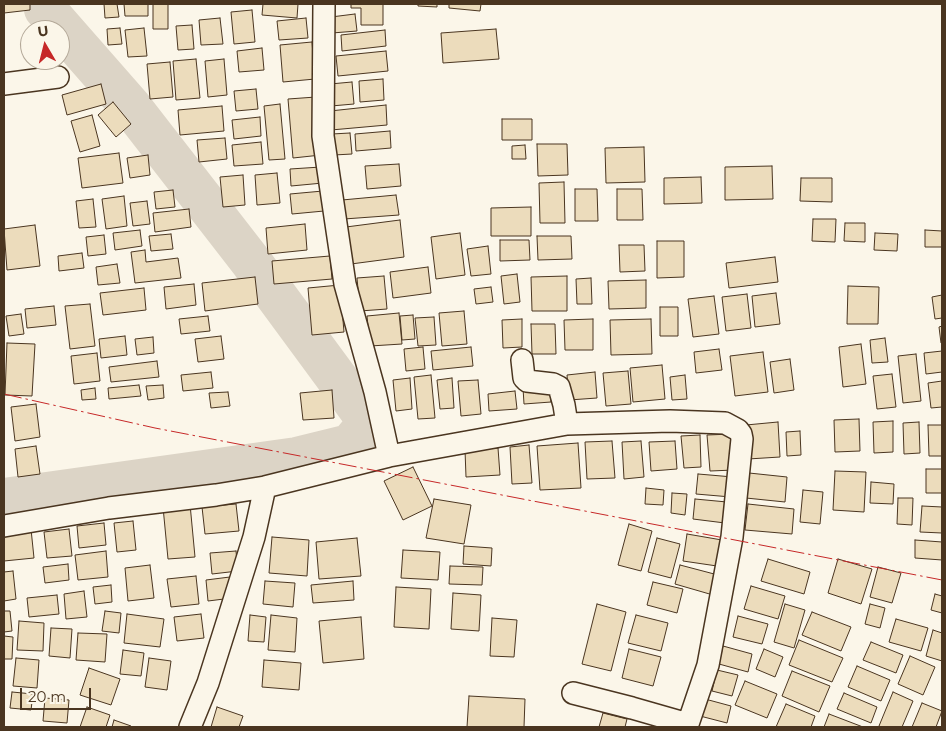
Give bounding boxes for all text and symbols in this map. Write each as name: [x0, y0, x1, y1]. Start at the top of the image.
north arrow: [20, 20, 70, 70]
text: U: [36, 21, 50, 41]
scale bar: [22, 678, 94, 710]
text: 20 m: [28, 687, 66, 706]

